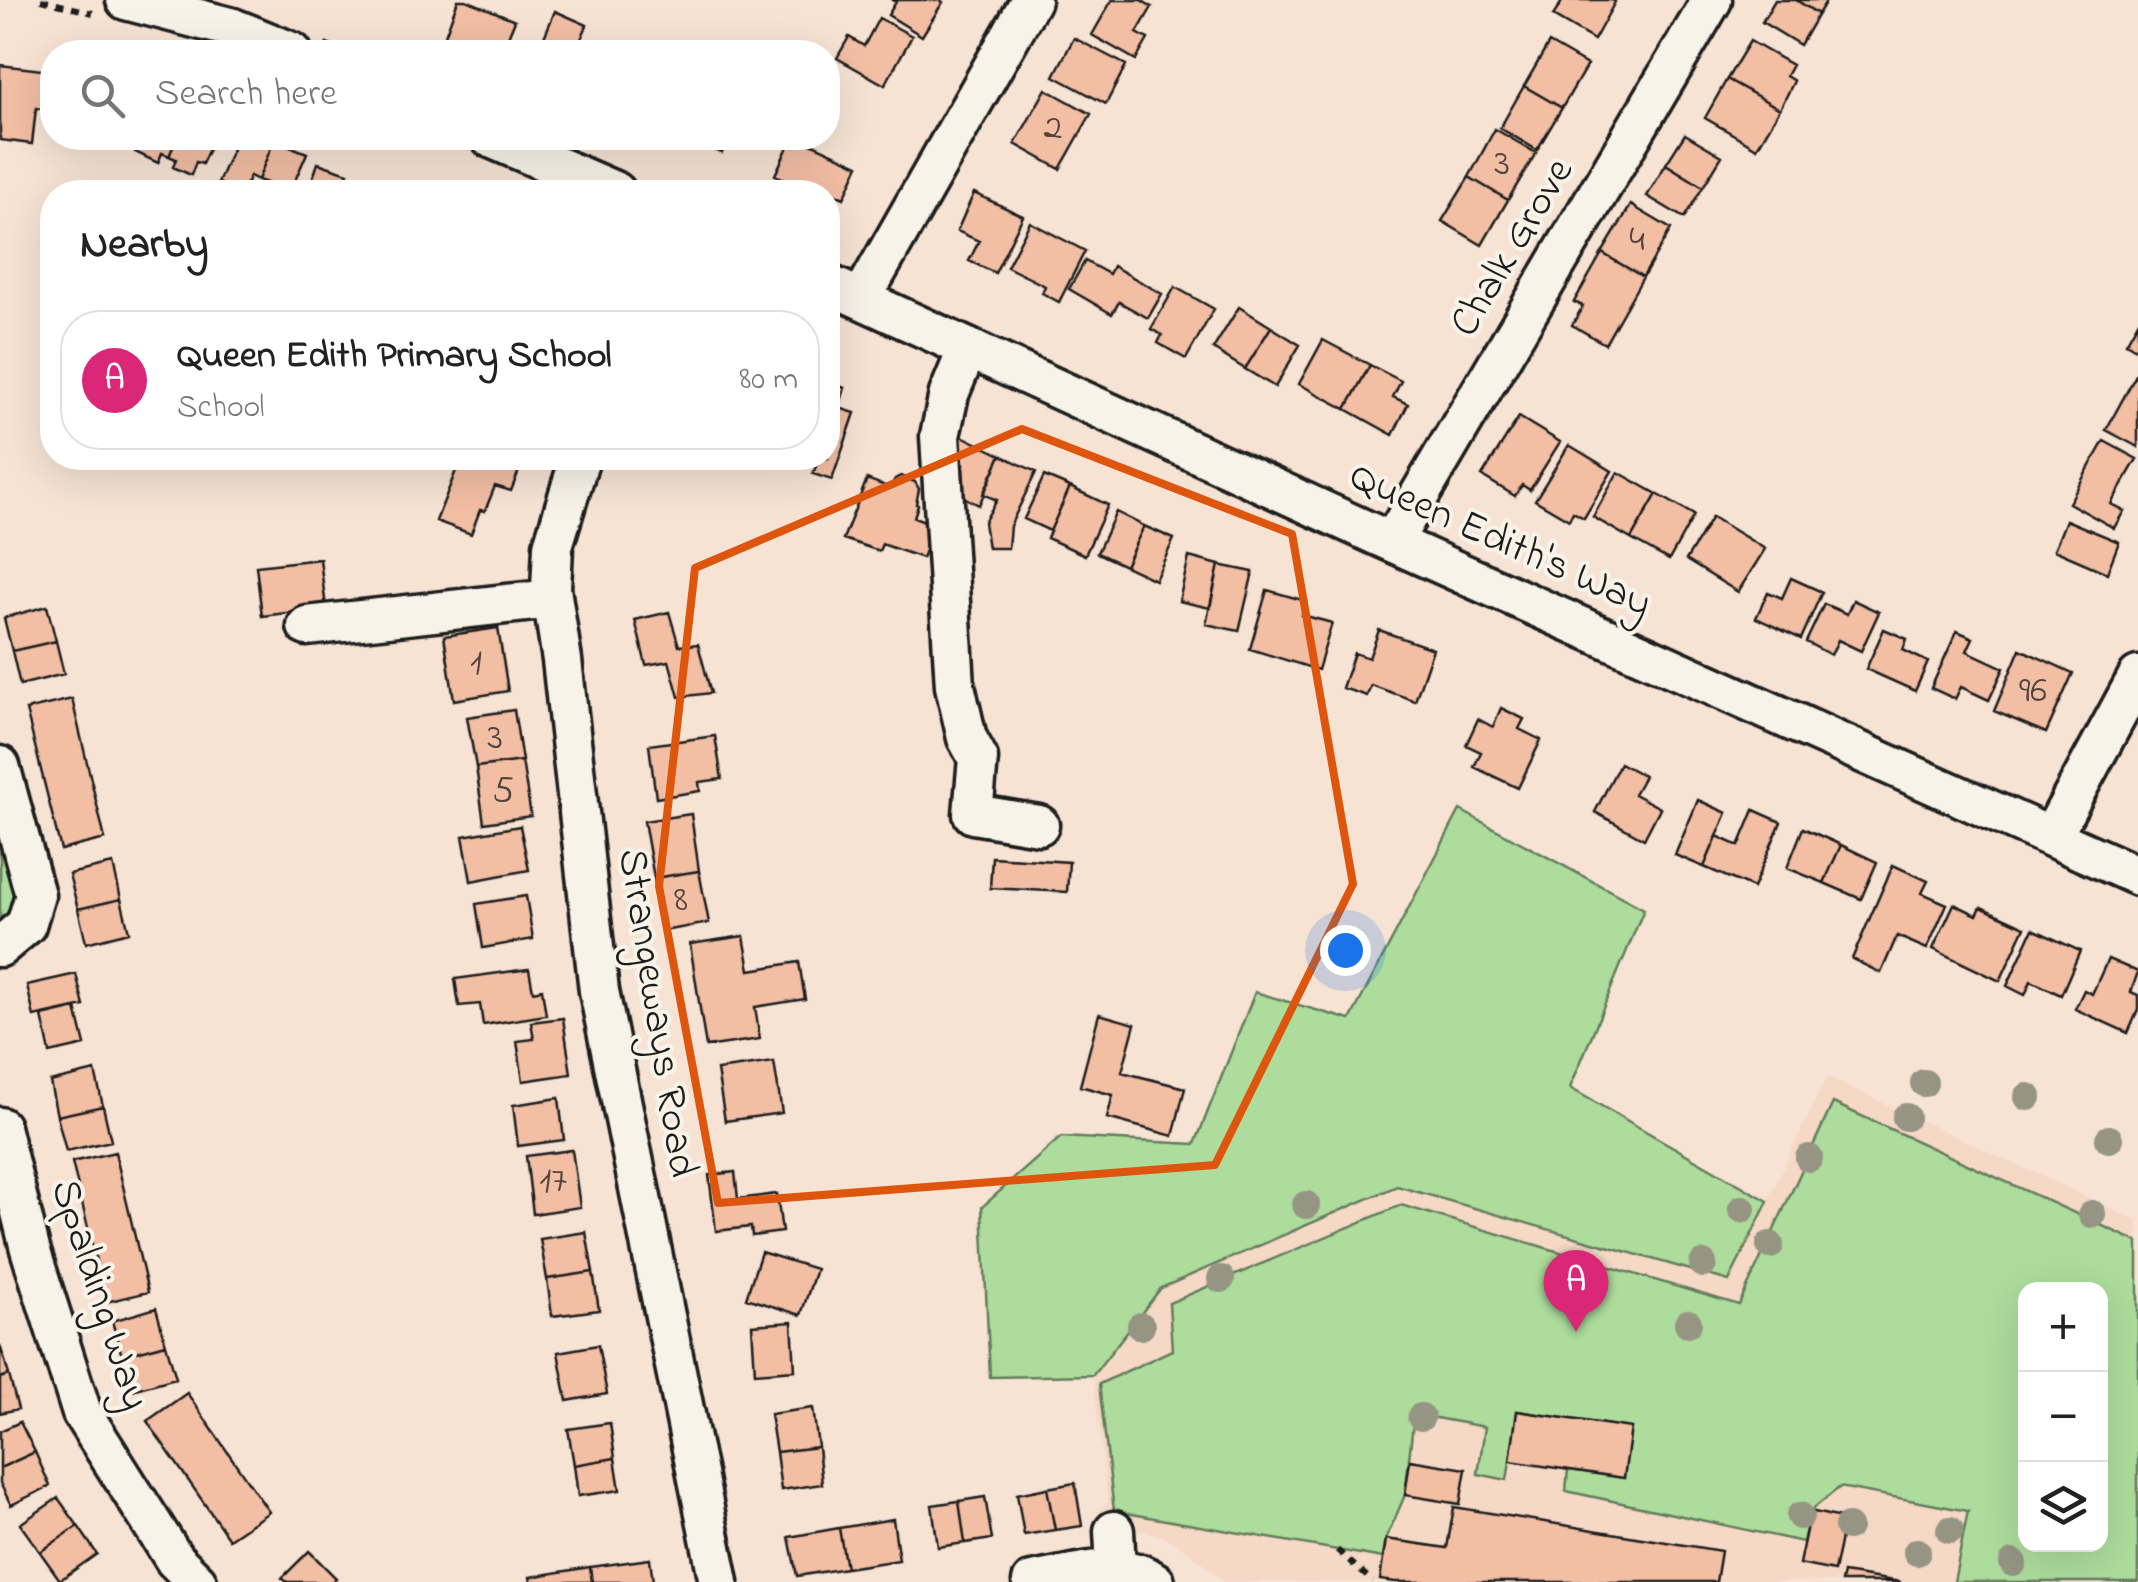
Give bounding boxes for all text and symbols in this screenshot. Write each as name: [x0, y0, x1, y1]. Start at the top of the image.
search box: [40, 40, 840, 150]
text: Search here: [155, 67, 337, 123]
icon: search: [75, 68, 130, 123]
house number: 2: [1044, 101, 1062, 157]
house number: 3: [1494, 137, 1510, 193]
street label: Chalk Grove: [1436, 147, 1591, 349]
house number: 4: [1629, 213, 1645, 269]
text: Nearby: [80, 215, 208, 276]
text: Queen Edith Primary School: [177, 329, 612, 385]
text: A: [105, 357, 124, 404]
text: 80 m: [739, 357, 798, 404]
text: School: [177, 385, 265, 432]
street label: Queen Edith's Way: [1339, 447, 1661, 635]
house number: 1: [470, 636, 482, 692]
house number: 96: [2019, 664, 2047, 720]
house number: 3: [487, 711, 503, 767]
house number: 5: [492, 764, 514, 820]
street label: Strangeways Road: [600, 844, 712, 1182]
house number: 8: [674, 873, 688, 929]
your location: [1320, 925, 1371, 976]
house number: 17: [539, 1154, 567, 1210]
street label: Spalding Way: [33, 1172, 165, 1418]
pin: A: [1544, 1250, 1608, 1332]
map controls: [2018, 1282, 2108, 1552]
button: +: [2018, 1282, 2108, 1372]
button: −: [2018, 1372, 2108, 1462]
button: layers: [2018, 1462, 2108, 1552]

